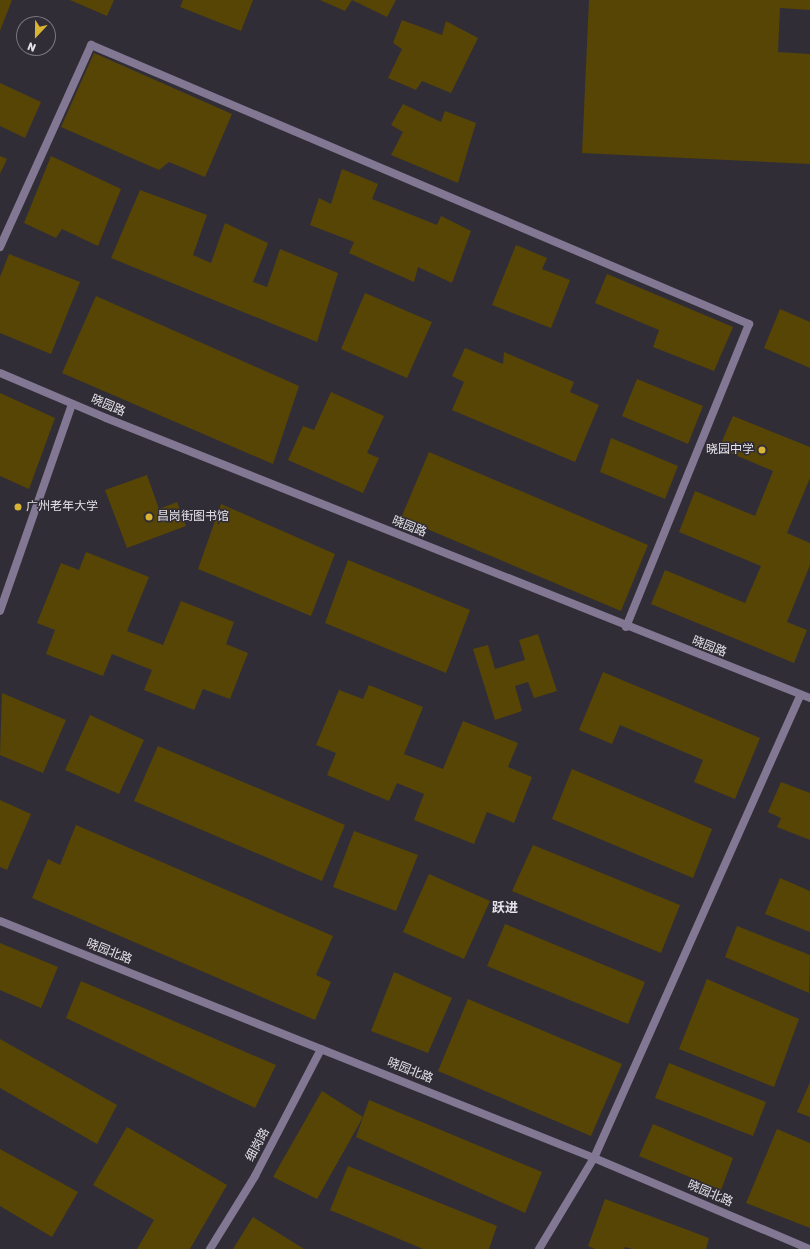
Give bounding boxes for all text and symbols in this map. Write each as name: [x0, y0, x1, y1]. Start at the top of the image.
north arrow: [16, 16, 56, 56]
text: N: [26, 39, 38, 54]
street label: 晓园路: [89, 392, 127, 420]
place label: 晓园中学: [706, 443, 754, 457]
marker: 晓园中学: [757, 445, 767, 455]
place label: 广州老年大学: [26, 500, 98, 514]
marker: 广州老年大学: [13, 502, 23, 512]
place label: 昌岗街图书馆: [157, 510, 229, 524]
marker: 昌岗街图书馆: [144, 512, 154, 522]
street label: 晓园路: [390, 514, 428, 540]
street label: 晓园路: [690, 634, 728, 660]
district label: 跃进: [492, 900, 518, 916]
street label: 晓园北路: [84, 936, 134, 968]
street label: 晓园北路: [385, 1055, 435, 1087]
street label: 细岗路: [243, 1126, 273, 1164]
street label: 晓园北路: [685, 1178, 735, 1210]

